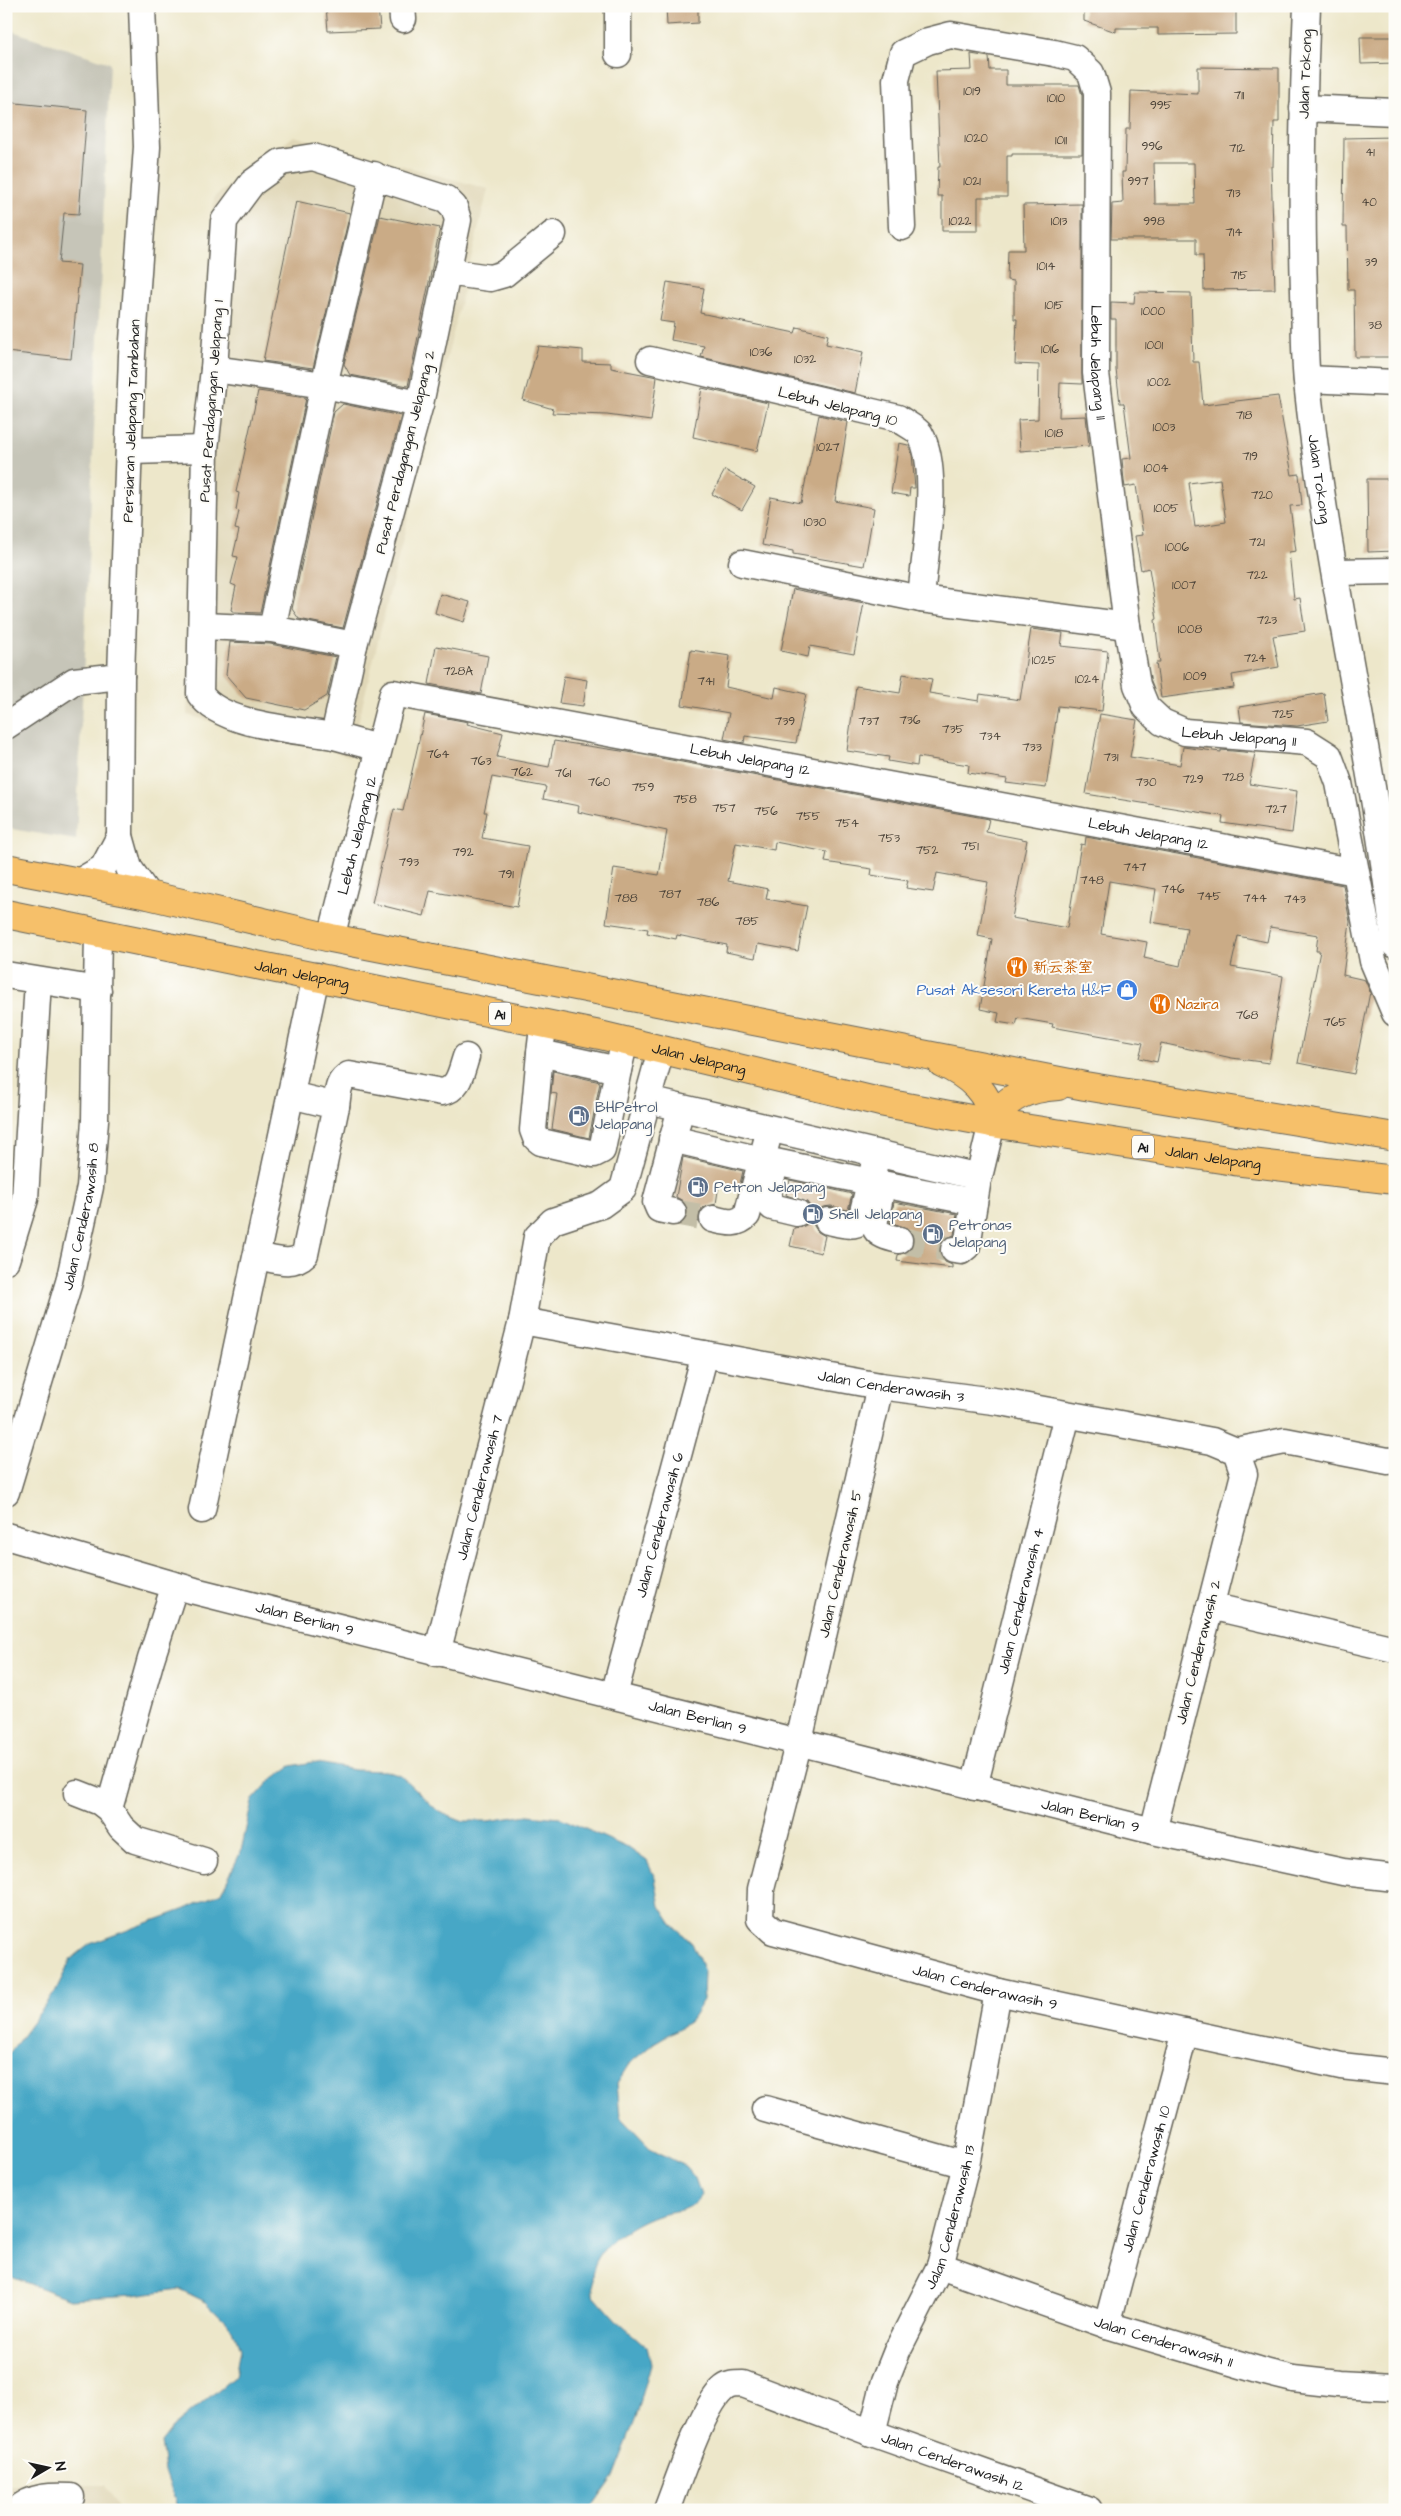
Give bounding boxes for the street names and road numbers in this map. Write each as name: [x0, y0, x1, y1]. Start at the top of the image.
street label: Jalan Tokong: [1293, 29, 1319, 119]
street label: Pusat Perdagangan Jelapang 1: [194, 299, 230, 503]
street label: Lebuh Jelapang 11: [1085, 305, 1112, 421]
street label: Persiaran Jelapang Tambahan: [117, 319, 147, 523]
street label: Pusat Perdagangan Jelapang 2: [370, 348, 442, 556]
street label: Lebuh Jelapang 10: [776, 381, 900, 433]
street label: Jalan Tokong: [1302, 433, 1336, 526]
street label: Lebuh Jelapang 11: [1181, 722, 1297, 752]
street label: Lebuh Jelapang 12: [688, 738, 812, 781]
street label: Lebuh Jelapang 12: [332, 773, 383, 897]
street label: Lebuh Jelapang 12: [1086, 812, 1210, 855]
street label: Jalan Jelapang: [252, 955, 351, 996]
road number: A1: [489, 1002, 511, 1026]
street label: Jalan Jelapang: [650, 1038, 748, 1082]
road number: A1: [1132, 1136, 1154, 1158]
street label: Jalan Jelapang: [1164, 1140, 1262, 1176]
street label: Jalan Cenderawasih 8: [57, 1142, 104, 1293]
street label: Jalan Cenderawasih 3: [816, 1365, 966, 1408]
street label: Jalan Cenderawasih 7: [451, 1413, 509, 1562]
street label: Jalan Cenderawasih 6: [630, 1450, 689, 1600]
street label: Jalan Cenderawasih 5: [813, 1488, 868, 1640]
street label: Jalan Cenderawasih 4: [993, 1525, 1049, 1676]
street label: Jalan Cenderawasih 2: [1170, 1577, 1227, 1727]
street label: Jalan Berlian 9: [253, 1597, 356, 1641]
street label: Jalan Berlian 9: [646, 1695, 749, 1740]
street label: Jalan Berlian 9: [1039, 1793, 1142, 1838]
street label: Jalan Cenderawasih 9: [910, 1959, 1059, 2016]
street label: Jalan Cenderawasih 10: [1117, 2103, 1176, 2255]
street label: Jalan Cenderawasih 13: [920, 2143, 981, 2293]
street label: Jalan Cenderawasih 11: [1091, 2311, 1235, 2373]
street label: Jalan Cenderawasih 12: [878, 2427, 1028, 2497]

